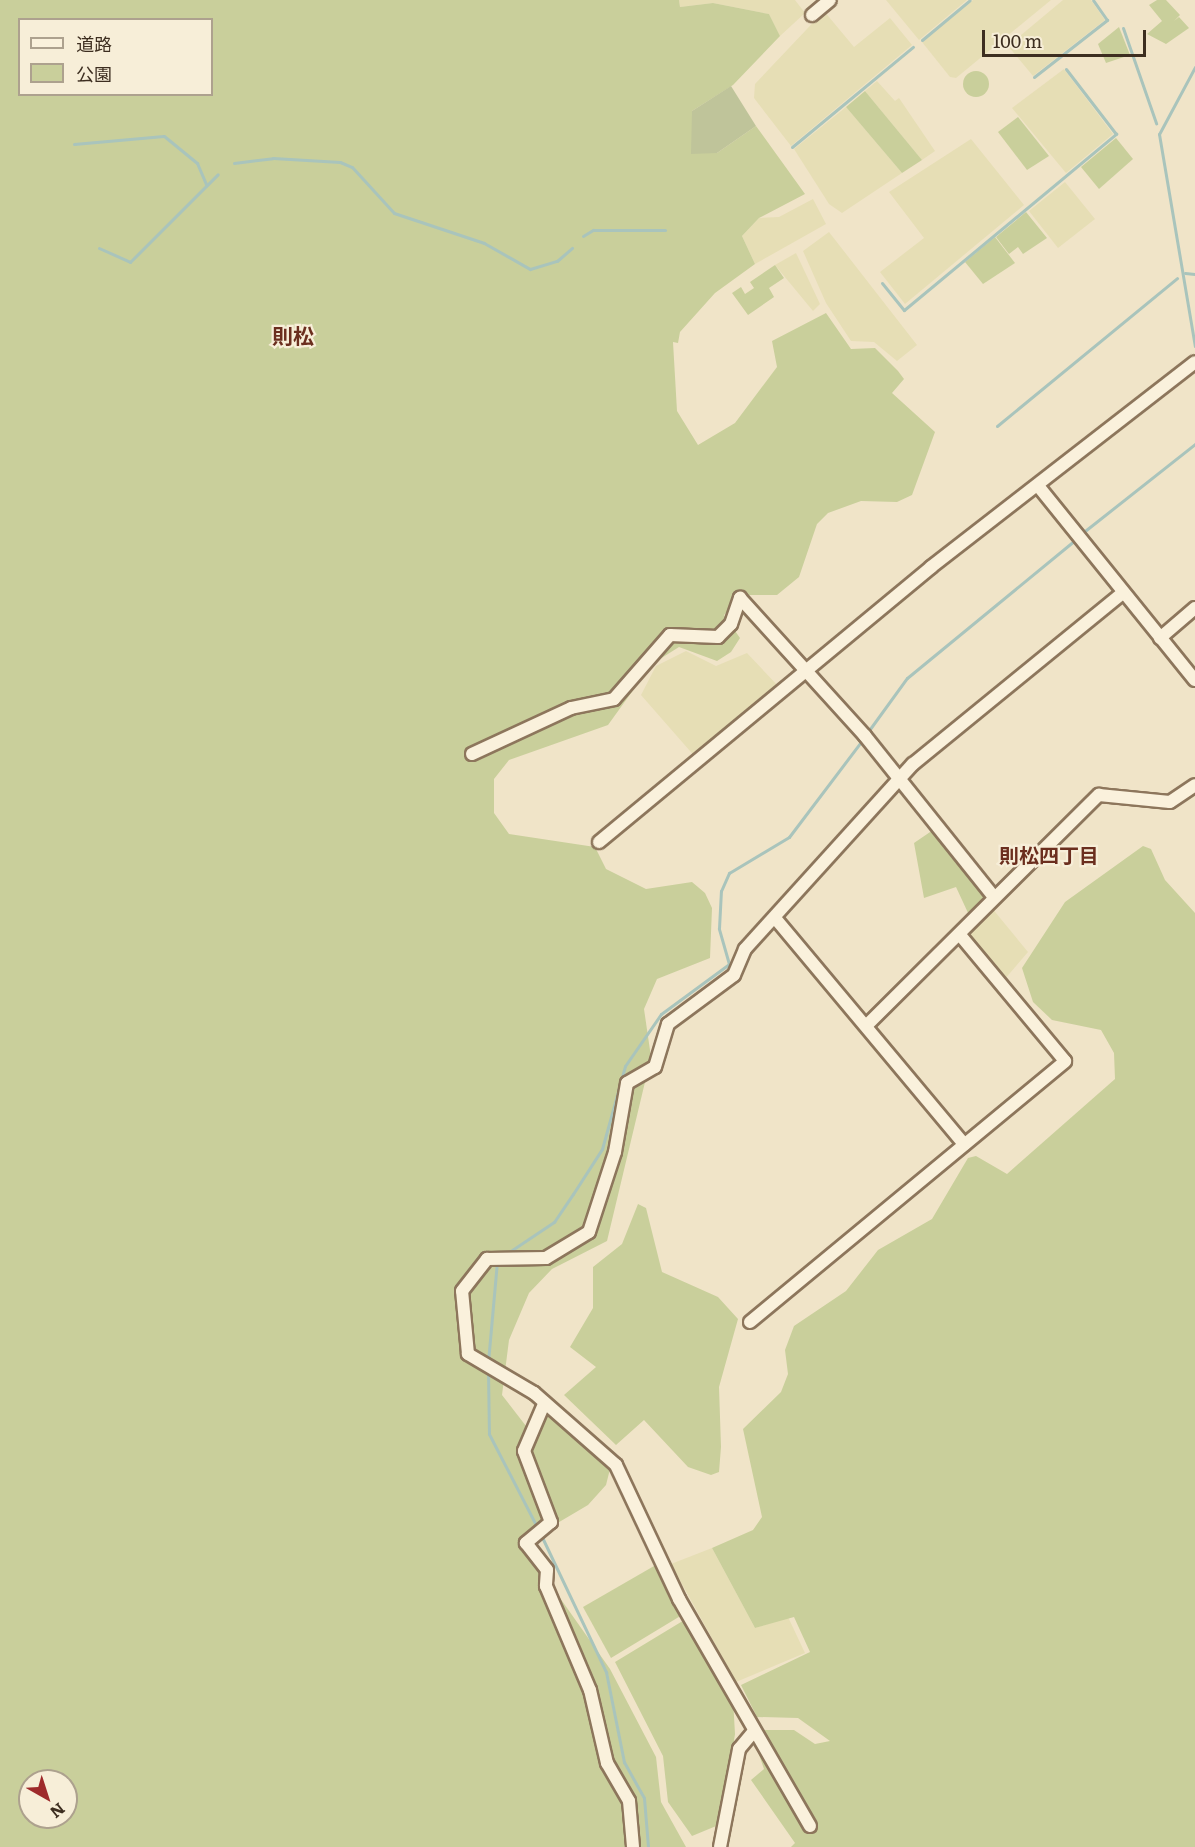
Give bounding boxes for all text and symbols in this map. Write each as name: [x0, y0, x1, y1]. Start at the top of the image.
legend: [18, 18, 213, 96]
scale bar: [985, 18, 1148, 56]
text: 100 m: [993, 27, 1042, 54]
text: 道路: [76, 30, 112, 57]
text: 公園: [76, 60, 112, 87]
district label: 則松: [272, 322, 314, 348]
district label: 則松四丁目: [999, 842, 1099, 866]
north arrow: [18, 1769, 78, 1829]
text: N: [45, 1798, 71, 1825]

